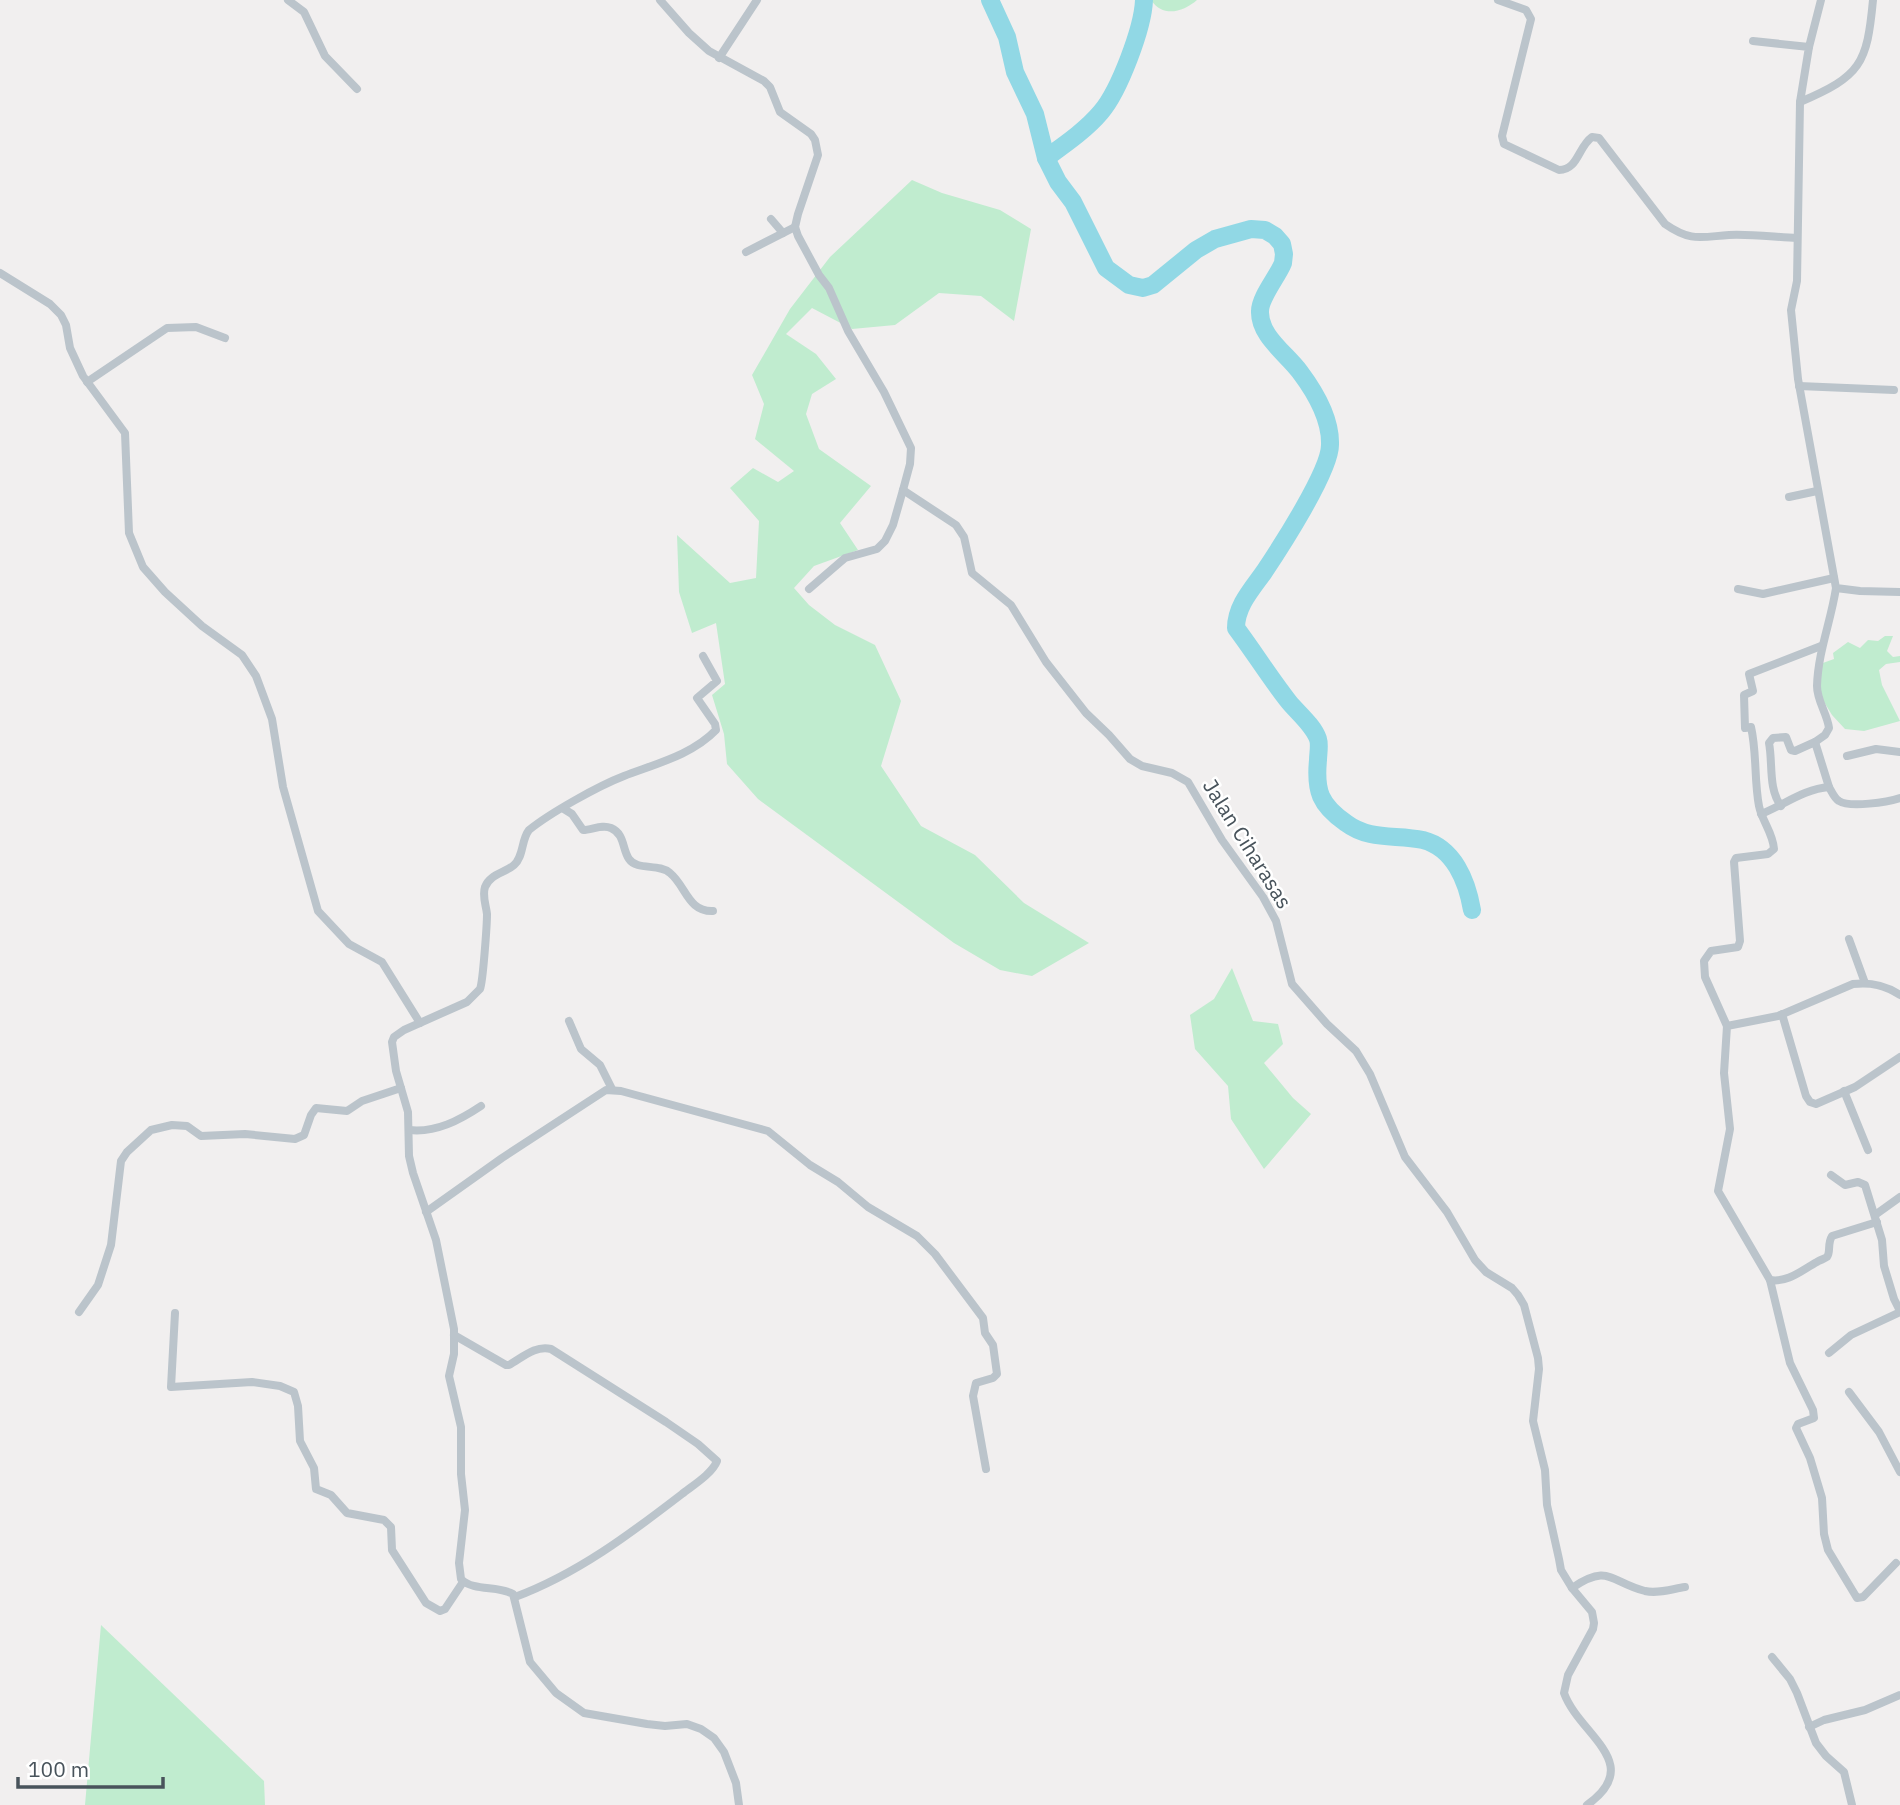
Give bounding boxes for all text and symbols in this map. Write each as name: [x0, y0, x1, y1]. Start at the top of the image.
street label: Jalan Ciharasas: [1197, 773, 1299, 914]
scale bar: [18, 1745, 163, 1789]
text: 100 m: [28, 1755, 89, 1783]

